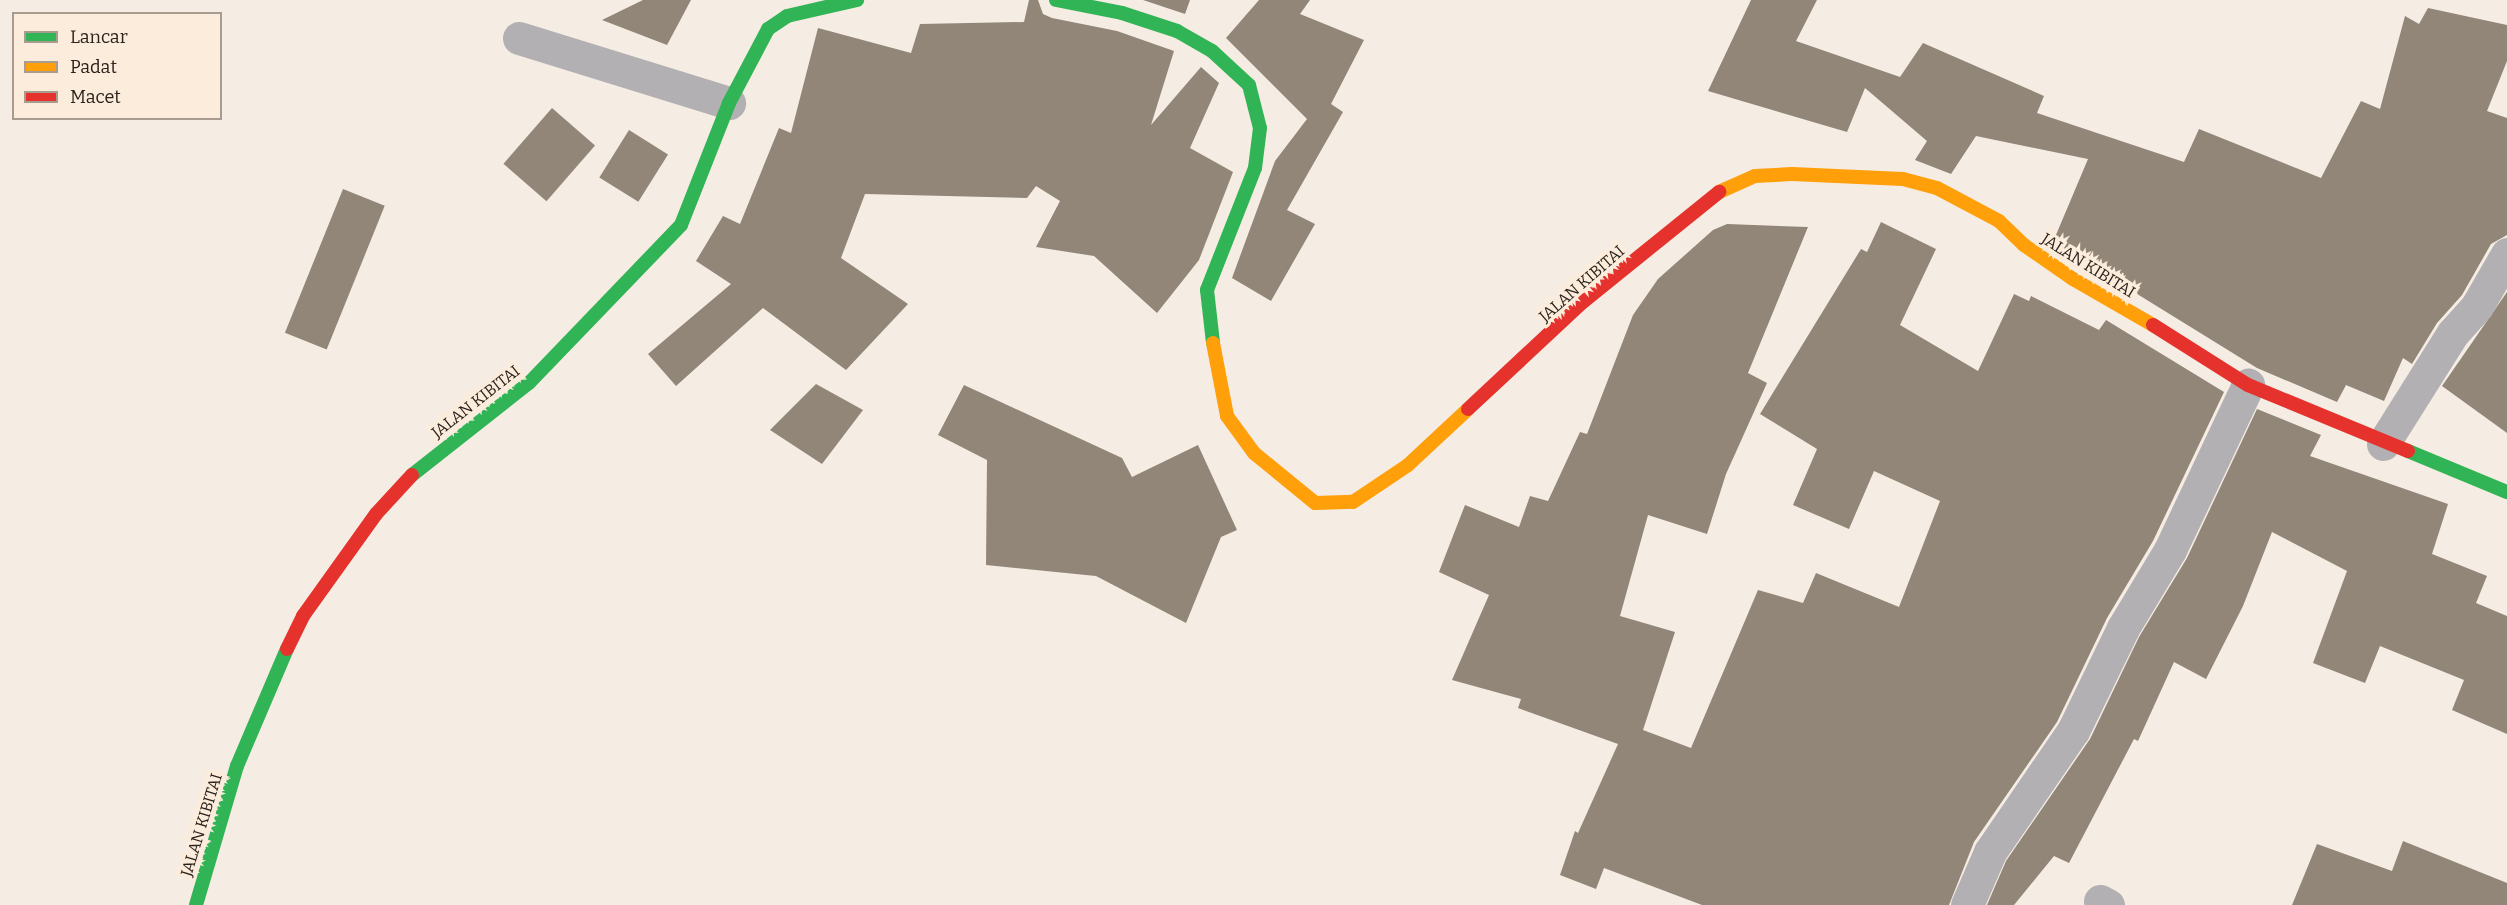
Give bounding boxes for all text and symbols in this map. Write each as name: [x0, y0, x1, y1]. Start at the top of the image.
legend: [12, 12, 222, 120]
text: Lancar: [70, 26, 128, 48]
text: Padat: [70, 56, 117, 78]
text: Macet: [70, 86, 121, 108]
street label: JALAN KIBITAI: [2038, 230, 2138, 302]
street label: JALAN KIBITAI: [1535, 242, 1629, 326]
street label: JALAN KIBITAI: [428, 362, 524, 442]
street label: JALAN KIBITAI: [177, 771, 227, 879]

